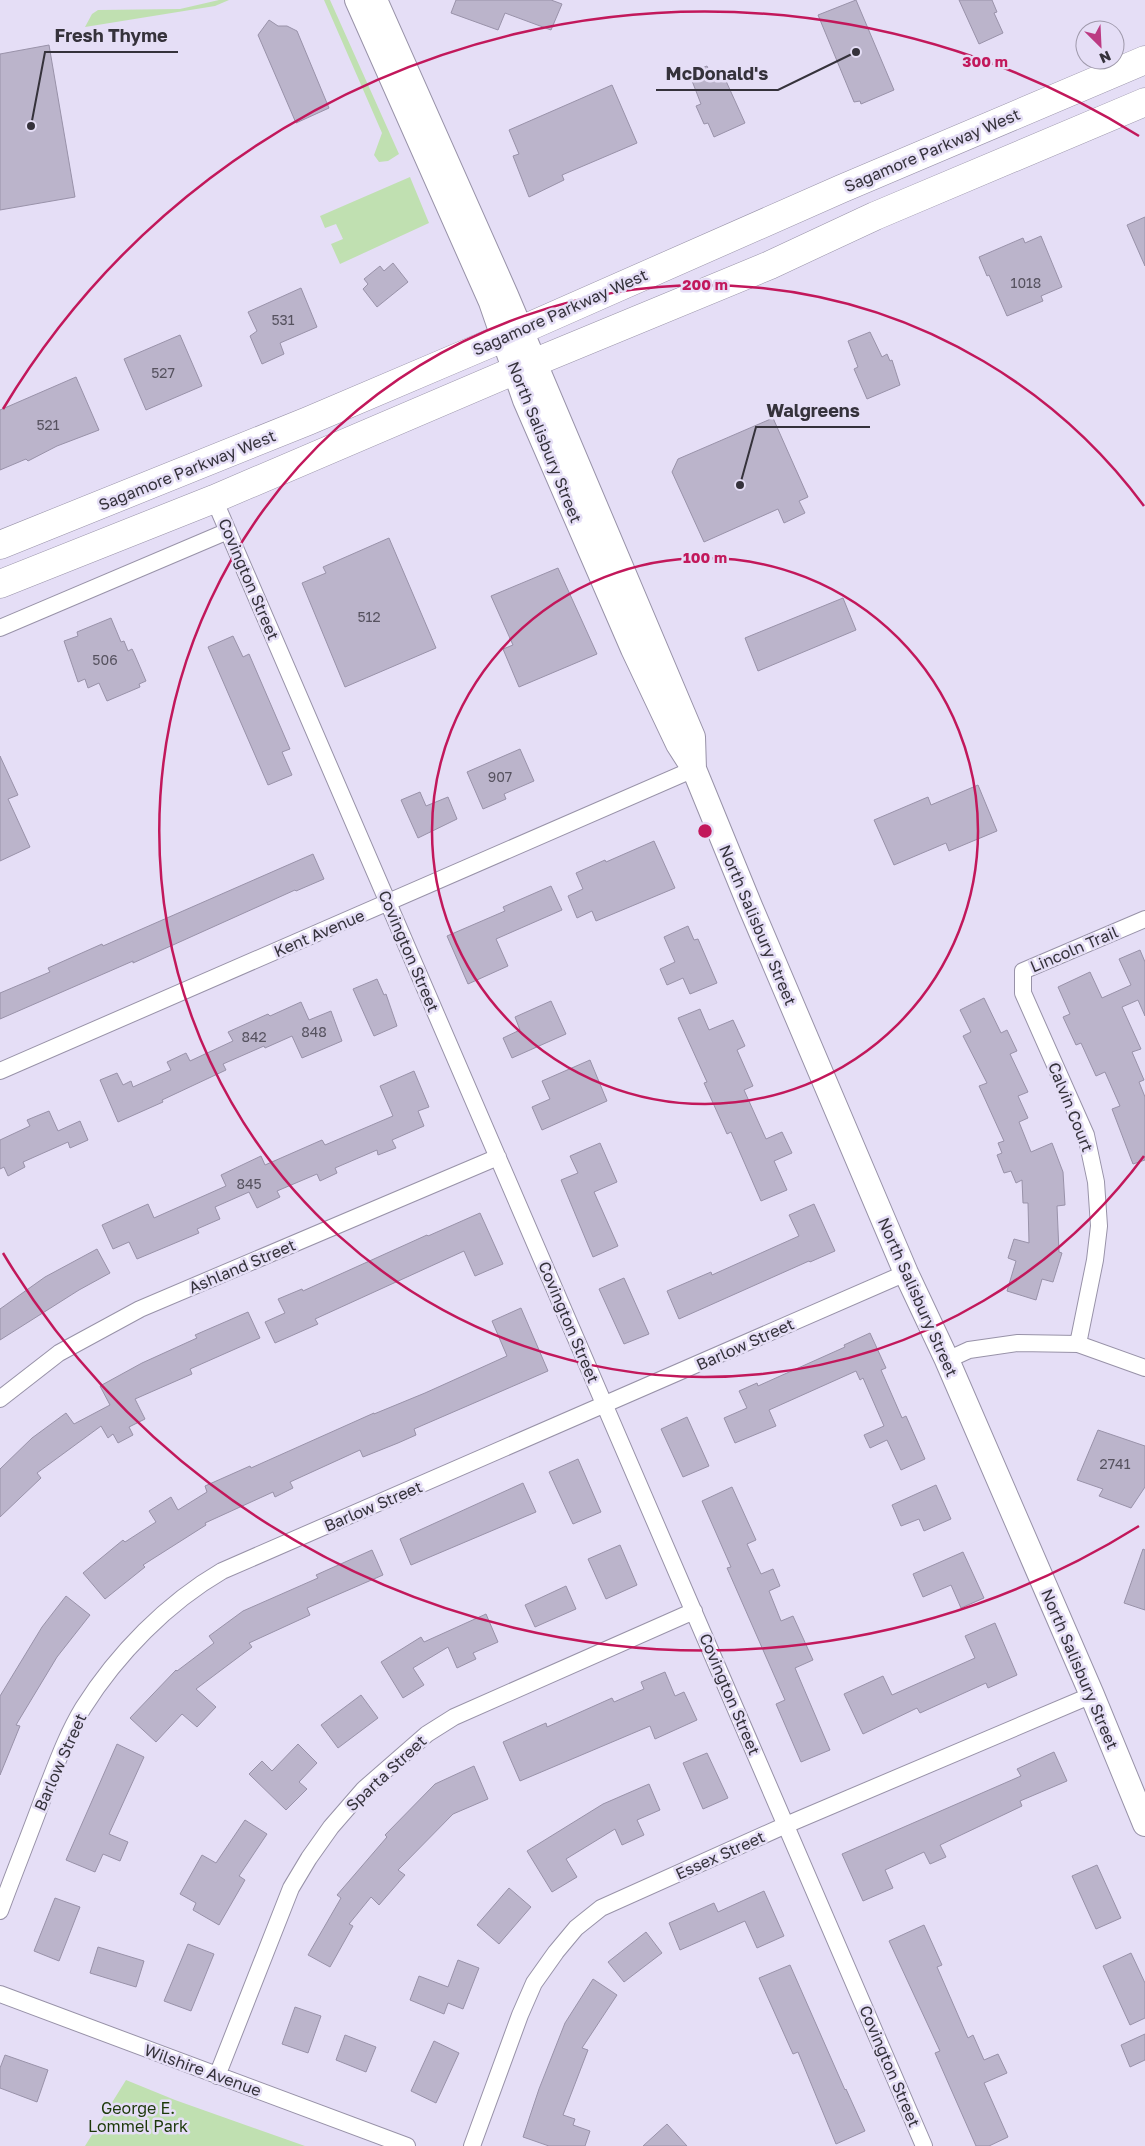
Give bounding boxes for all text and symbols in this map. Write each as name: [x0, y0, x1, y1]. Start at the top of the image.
callout: Fresh Thyme: [45, 19, 178, 52]
north arrow: [1075, 20, 1125, 70]
text: Fresh Thyme: [54, 24, 168, 46]
text: N: [1097, 47, 1114, 67]
text: 300 m: [962, 52, 1008, 70]
callout: McDonald's: [656, 57, 778, 90]
text: McDonald's: [666, 62, 768, 84]
street label: Sagamore Parkway West: [841, 104, 1023, 196]
street label: Sagamore Parkway West: [469, 264, 651, 360]
house number: 1018: [1011, 274, 1041, 291]
text: 200 m: [682, 275, 728, 293]
house number: 531: [271, 311, 295, 328]
street label: North Salisbury Street: [503, 358, 587, 526]
house number: 527: [151, 364, 175, 381]
callout: Walgreens: [756, 394, 870, 427]
text: Walgreens: [766, 399, 860, 421]
house number: 521: [36, 416, 60, 433]
street label: Sagamore Parkway West: [96, 425, 278, 515]
street label: Covington Street: [214, 515, 284, 643]
text: 100 m: [683, 548, 727, 566]
house number: 512: [357, 608, 381, 625]
house number: 506: [92, 651, 118, 668]
house number: 907: [488, 768, 512, 785]
centre of rings: [696, 822, 714, 840]
street label: North Salisbury Street: [715, 842, 801, 1008]
street label: Covington Street: [374, 887, 444, 1015]
street label: Kent Avenue: [271, 905, 367, 961]
street label: Lincoln Trail: [1027, 922, 1121, 976]
house number: 848: [301, 1023, 327, 1040]
house number: 842: [241, 1028, 267, 1045]
street label: Calvin Court: [1044, 1059, 1098, 1155]
house number: 845: [236, 1175, 262, 1192]
street label: North Salisbury Street: [874, 1214, 962, 1380]
street label: Ashland Street: [186, 1234, 298, 1298]
street label: Covington Street: [534, 1258, 604, 1386]
street label: Barlow Street: [693, 1314, 797, 1374]
house number: 2741: [1100, 1455, 1131, 1472]
street label: Barlow Street: [321, 1476, 425, 1536]
street label: North Salisbury Street: [1037, 1586, 1123, 1752]
street label: Covington Street: [695, 1630, 765, 1758]
street label: Barlow Street: [30, 1710, 90, 1814]
street label: Sparta Street: [342, 1731, 430, 1815]
street label: Essex Street: [672, 1826, 768, 1884]
street label: Covington Street: [855, 2002, 925, 2130]
street label: Wilshire Avenue: [142, 2040, 264, 2100]
park label: George E. Lommel Park: [88, 2098, 188, 2136]

